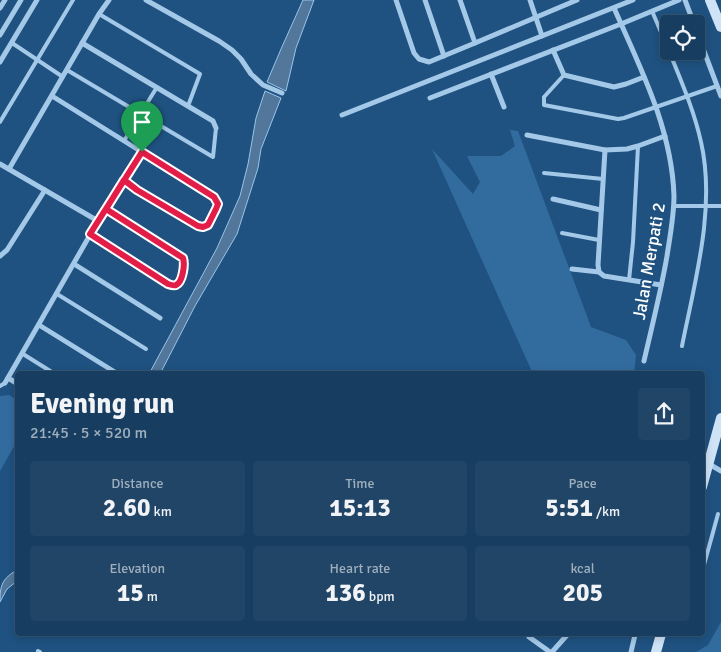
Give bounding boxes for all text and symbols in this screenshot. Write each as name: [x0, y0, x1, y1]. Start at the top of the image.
map controls: [660, 15, 705, 60]
button: locate: [660, 15, 705, 60]
pin: [121, 101, 163, 152]
icon: arrive: [128, 108, 156, 136]
street label: Jalan Merpati 2: [628, 201, 670, 321]
text: Evening run: [30, 387, 175, 421]
button: share: [638, 388, 690, 440]
text: 21:45 · 5 × 520 m: [30, 423, 147, 443]
text: Distance: [111, 475, 163, 492]
text: Time: [346, 475, 374, 492]
text: Pace: [569, 475, 597, 492]
text: 2.60: [103, 492, 151, 523]
text: 15:13: [329, 492, 391, 523]
text: 5:51: [545, 492, 593, 523]
text: km: [151, 503, 172, 520]
text: /km: [593, 503, 620, 520]
text: Elevation: [109, 560, 165, 577]
text: Heart rate: [330, 560, 390, 577]
text: kcal: [570, 560, 595, 577]
text: 15: [117, 577, 144, 608]
text: 136: [325, 577, 366, 608]
text: 205: [562, 577, 603, 608]
text: m: [144, 588, 158, 605]
text: bpm: [366, 588, 395, 605]

